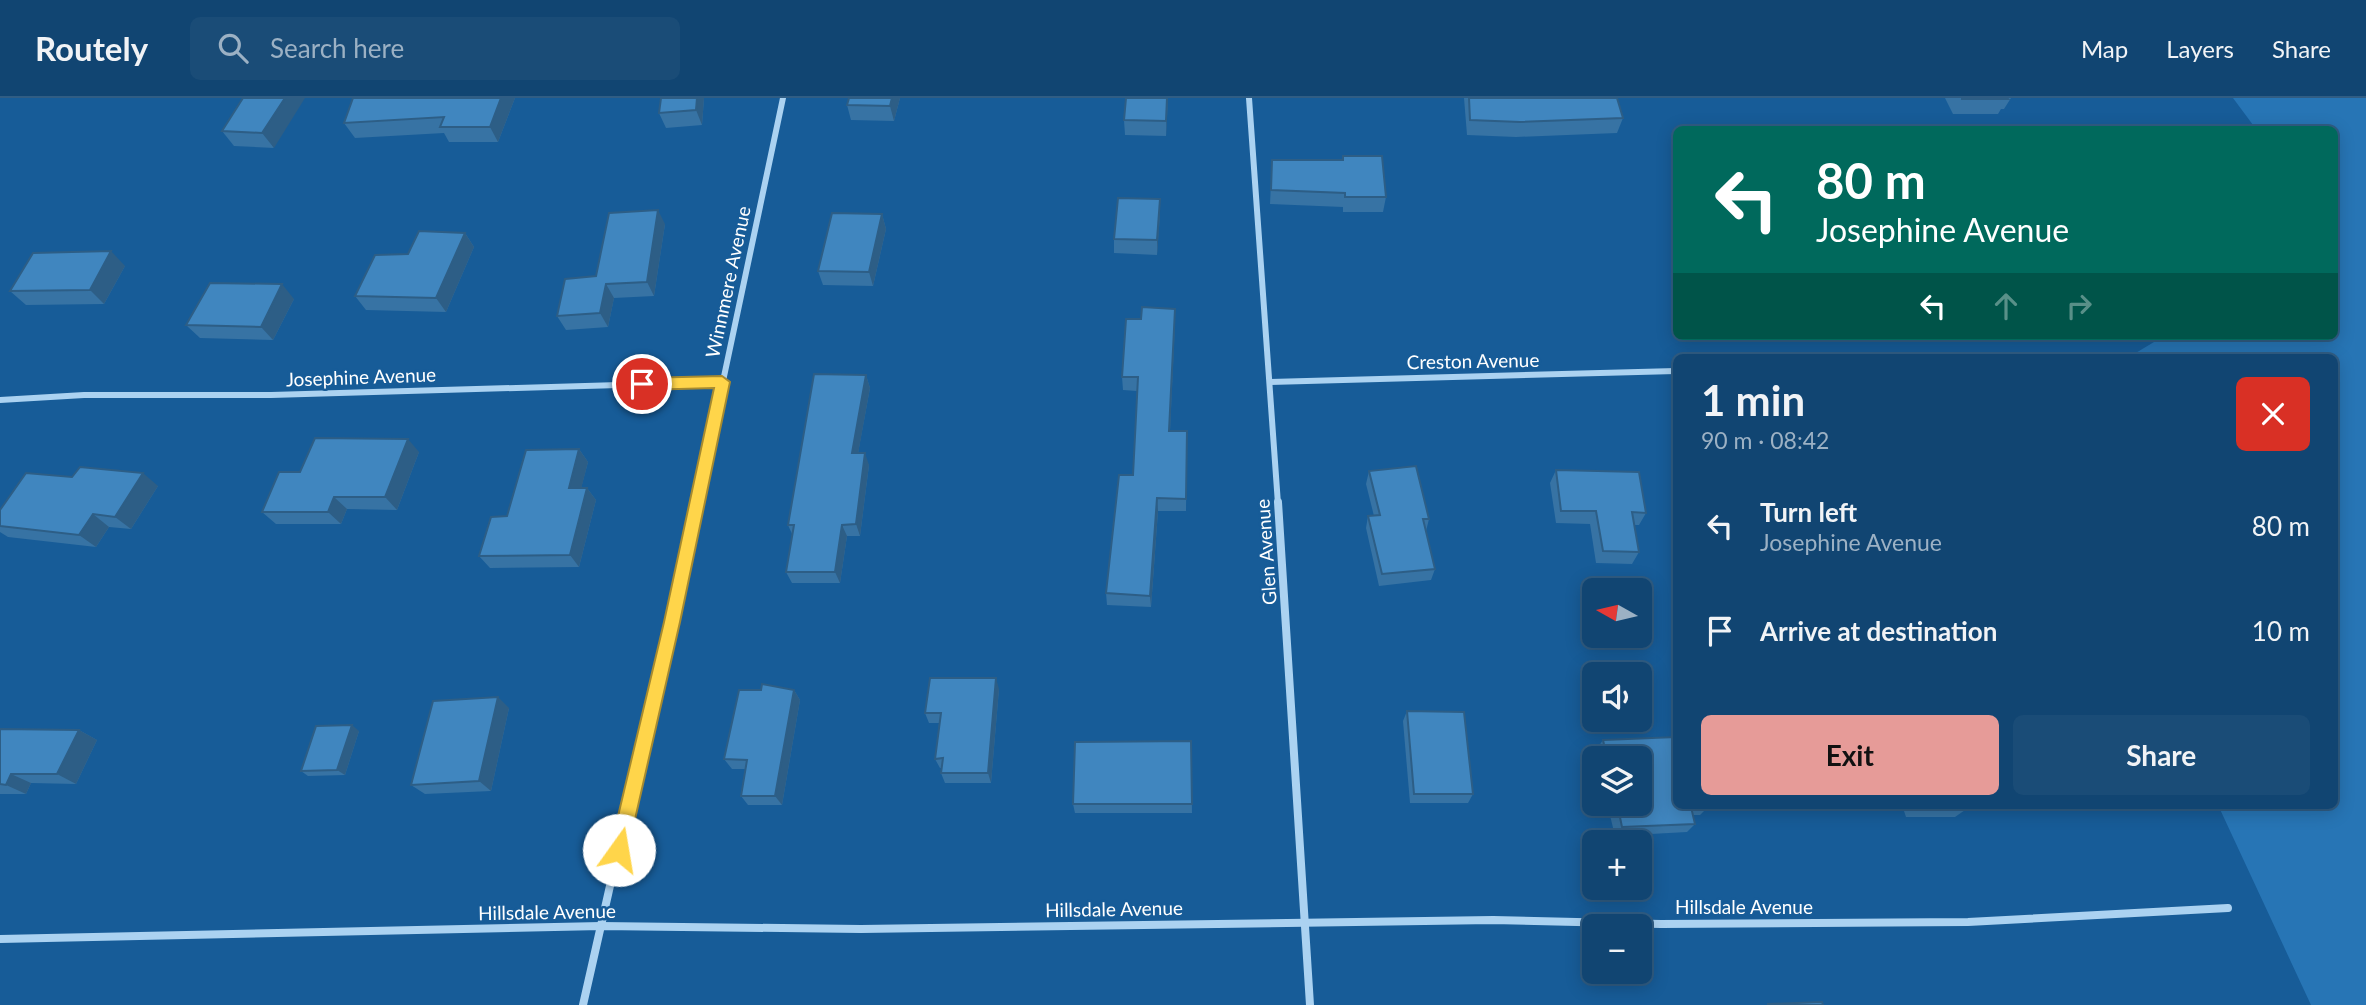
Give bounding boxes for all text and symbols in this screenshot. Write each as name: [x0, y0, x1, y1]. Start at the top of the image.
search box: [190, 17, 680, 80]
text: Routely: [35, 28, 148, 68]
icon: search: [214, 29, 252, 67]
text: Search here: [270, 32, 404, 64]
text: Map: [2081, 34, 2128, 63]
text: Layers: [2166, 34, 2234, 63]
text: Share: [2272, 34, 2331, 63]
text: 80 m: [1816, 151, 1926, 209]
icon: left: [1701, 154, 1792, 245]
street label: Winnmere Avenue: [700, 204, 755, 360]
text: Josephine Avenue: [1816, 210, 2069, 249]
icon: left: [1914, 287, 1952, 325]
icon: ahead: [1987, 287, 2025, 325]
icon: right: [2060, 287, 2098, 325]
street label: Creston Avenue: [1406, 348, 1540, 373]
pin: [612, 354, 672, 414]
street label: Josephine Avenue: [285, 362, 436, 391]
icon: arrive: [623, 365, 661, 403]
text: 1 min: [1701, 375, 1805, 425]
button: close: [2236, 377, 2310, 451]
text: 90 m · 08:42: [1701, 426, 1829, 454]
text: Turn left: [1760, 496, 1857, 528]
street label: Glen Avenue: [1250, 498, 1281, 606]
icon: left: [1701, 507, 1739, 545]
text: 80 m: [2252, 510, 2310, 542]
text: Josephine Avenue: [1760, 528, 1942, 556]
north arrow: [1582, 578, 1652, 648]
map controls: [1582, 578, 1652, 984]
icon: arrive: [1701, 612, 1739, 650]
text: Arrive at destination: [1760, 615, 1997, 647]
text: 10 m: [2252, 615, 2310, 647]
button: sound: [1582, 662, 1652, 732]
button: Exit: [1701, 715, 1999, 795]
button: Share: [2013, 715, 2310, 795]
button: layers: [1582, 746, 1652, 816]
position arrow: [582, 813, 656, 887]
button: +: [1582, 830, 1652, 900]
street label: Hillsdale Avenue: [1675, 895, 1813, 918]
street label: Hillsdale Avenue: [1045, 896, 1183, 921]
street label: Hillsdale Avenue: [478, 899, 616, 924]
button: −: [1582, 914, 1652, 984]

